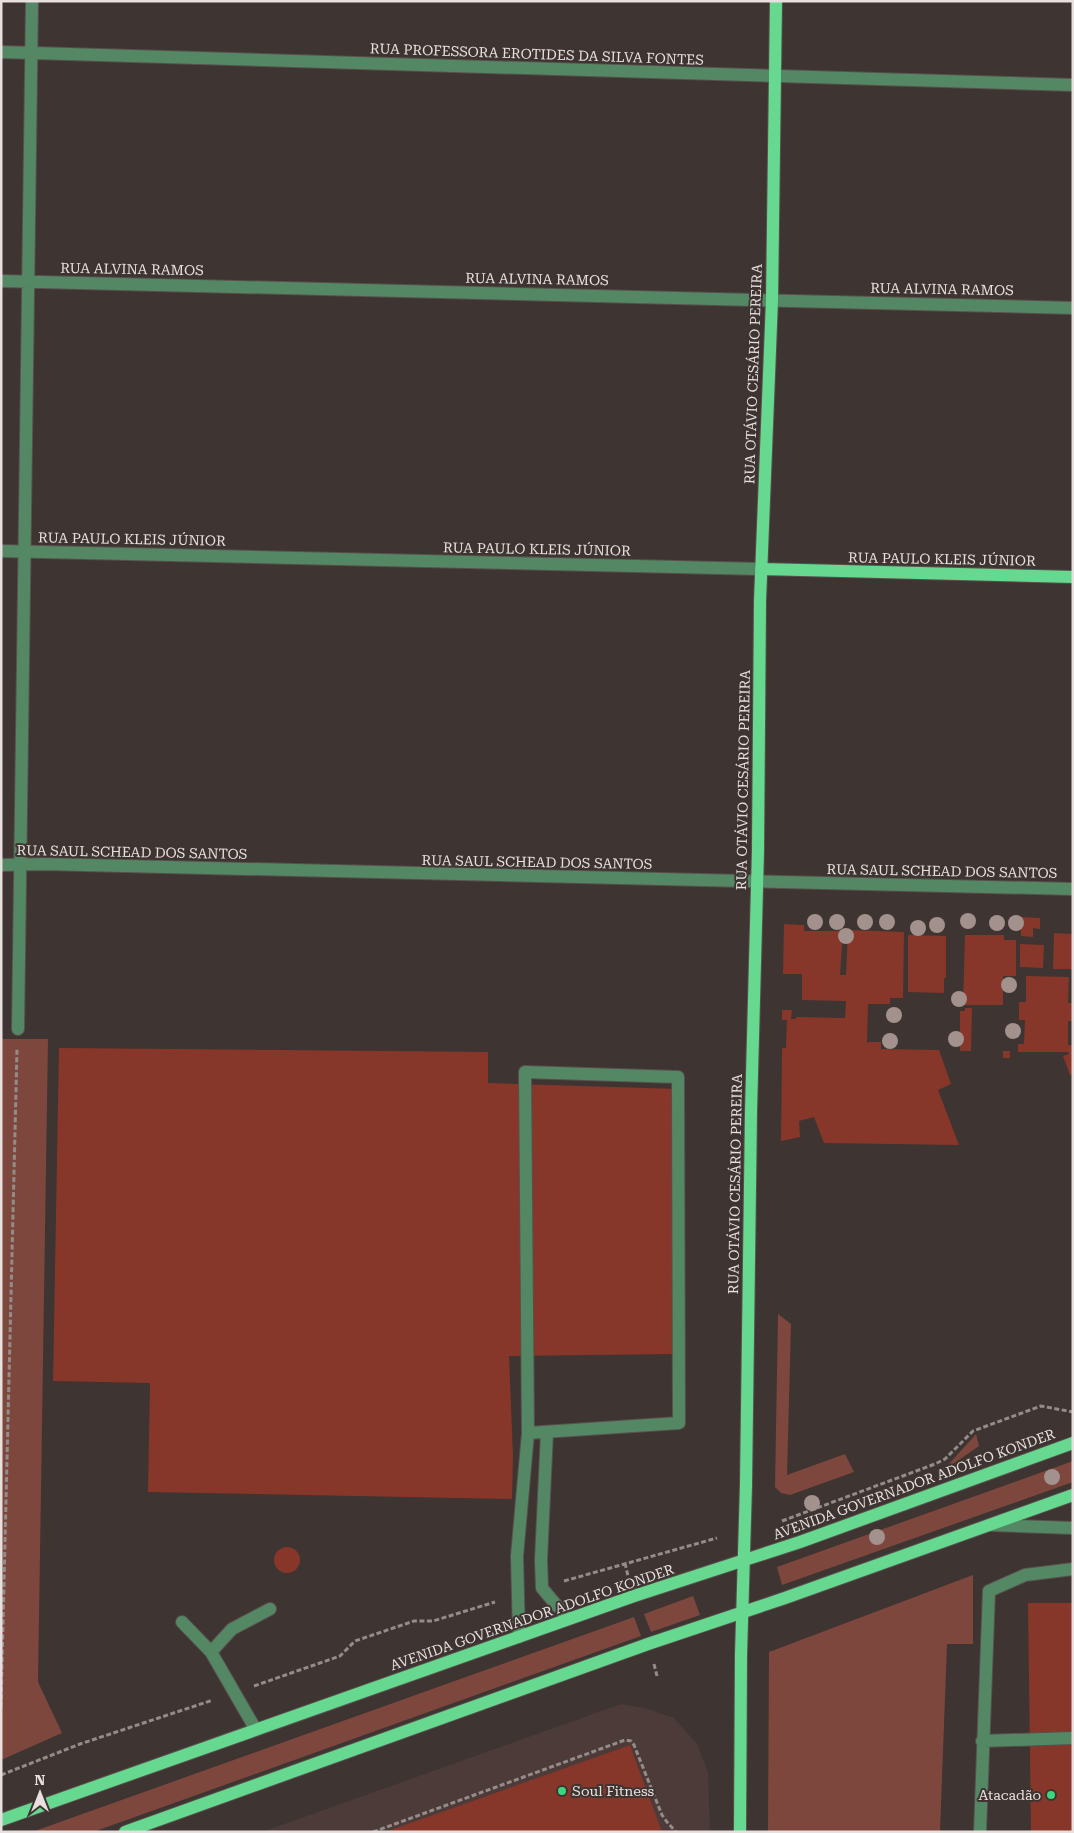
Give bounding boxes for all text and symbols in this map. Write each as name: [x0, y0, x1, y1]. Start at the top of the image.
street label: RUA PROFESSORA EROTIDES DA SILVA FONTES: [370, 40, 705, 68]
street label: RUA ALVINA RAMOS: [60, 260, 204, 278]
street label: RUA OTÁVIO CESÁRIO PEREIRA: [741, 263, 765, 484]
street label: RUA ALVINA RAMOS: [465, 270, 609, 288]
street label: RUA ALVINA RAMOS: [870, 280, 1014, 298]
street label: RUA PAULO KLEIS JÚNIOR: [38, 529, 226, 549]
street label: RUA PAULO KLEIS JÚNIOR: [443, 539, 631, 559]
street label: RUA PAULO KLEIS JÚNIOR: [848, 549, 1036, 569]
street label: RUA OTÁVIO CESÁRIO PEREIRA: [733, 669, 753, 890]
street label: RUA SAUL SCHEAD DOS SANTOS: [16, 842, 248, 862]
street label: RUA SAUL SCHEAD DOS SANTOS: [421, 852, 653, 872]
street label: RUA SAUL SCHEAD DOS SANTOS: [826, 861, 1058, 881]
street label: RUA OTÁVIO CESÁRIO PEREIRA: [725, 1073, 745, 1294]
street label: AVENIDA GOVERNADOR ADOLFO KONDER: [771, 1425, 1058, 1543]
street label: AVENIDA GOVERNADOR ADOLFO KONDER: [388, 1561, 676, 1673]
north arrow: [15, 1768, 65, 1818]
text: N: [35, 1772, 46, 1788]
place label: Soul Fitness: [572, 1783, 655, 1799]
marker: Soul Fitness: [556, 1785, 568, 1797]
place label: Atacadão: [978, 1787, 1041, 1803]
marker: Atacadão: [1045, 1789, 1057, 1801]

